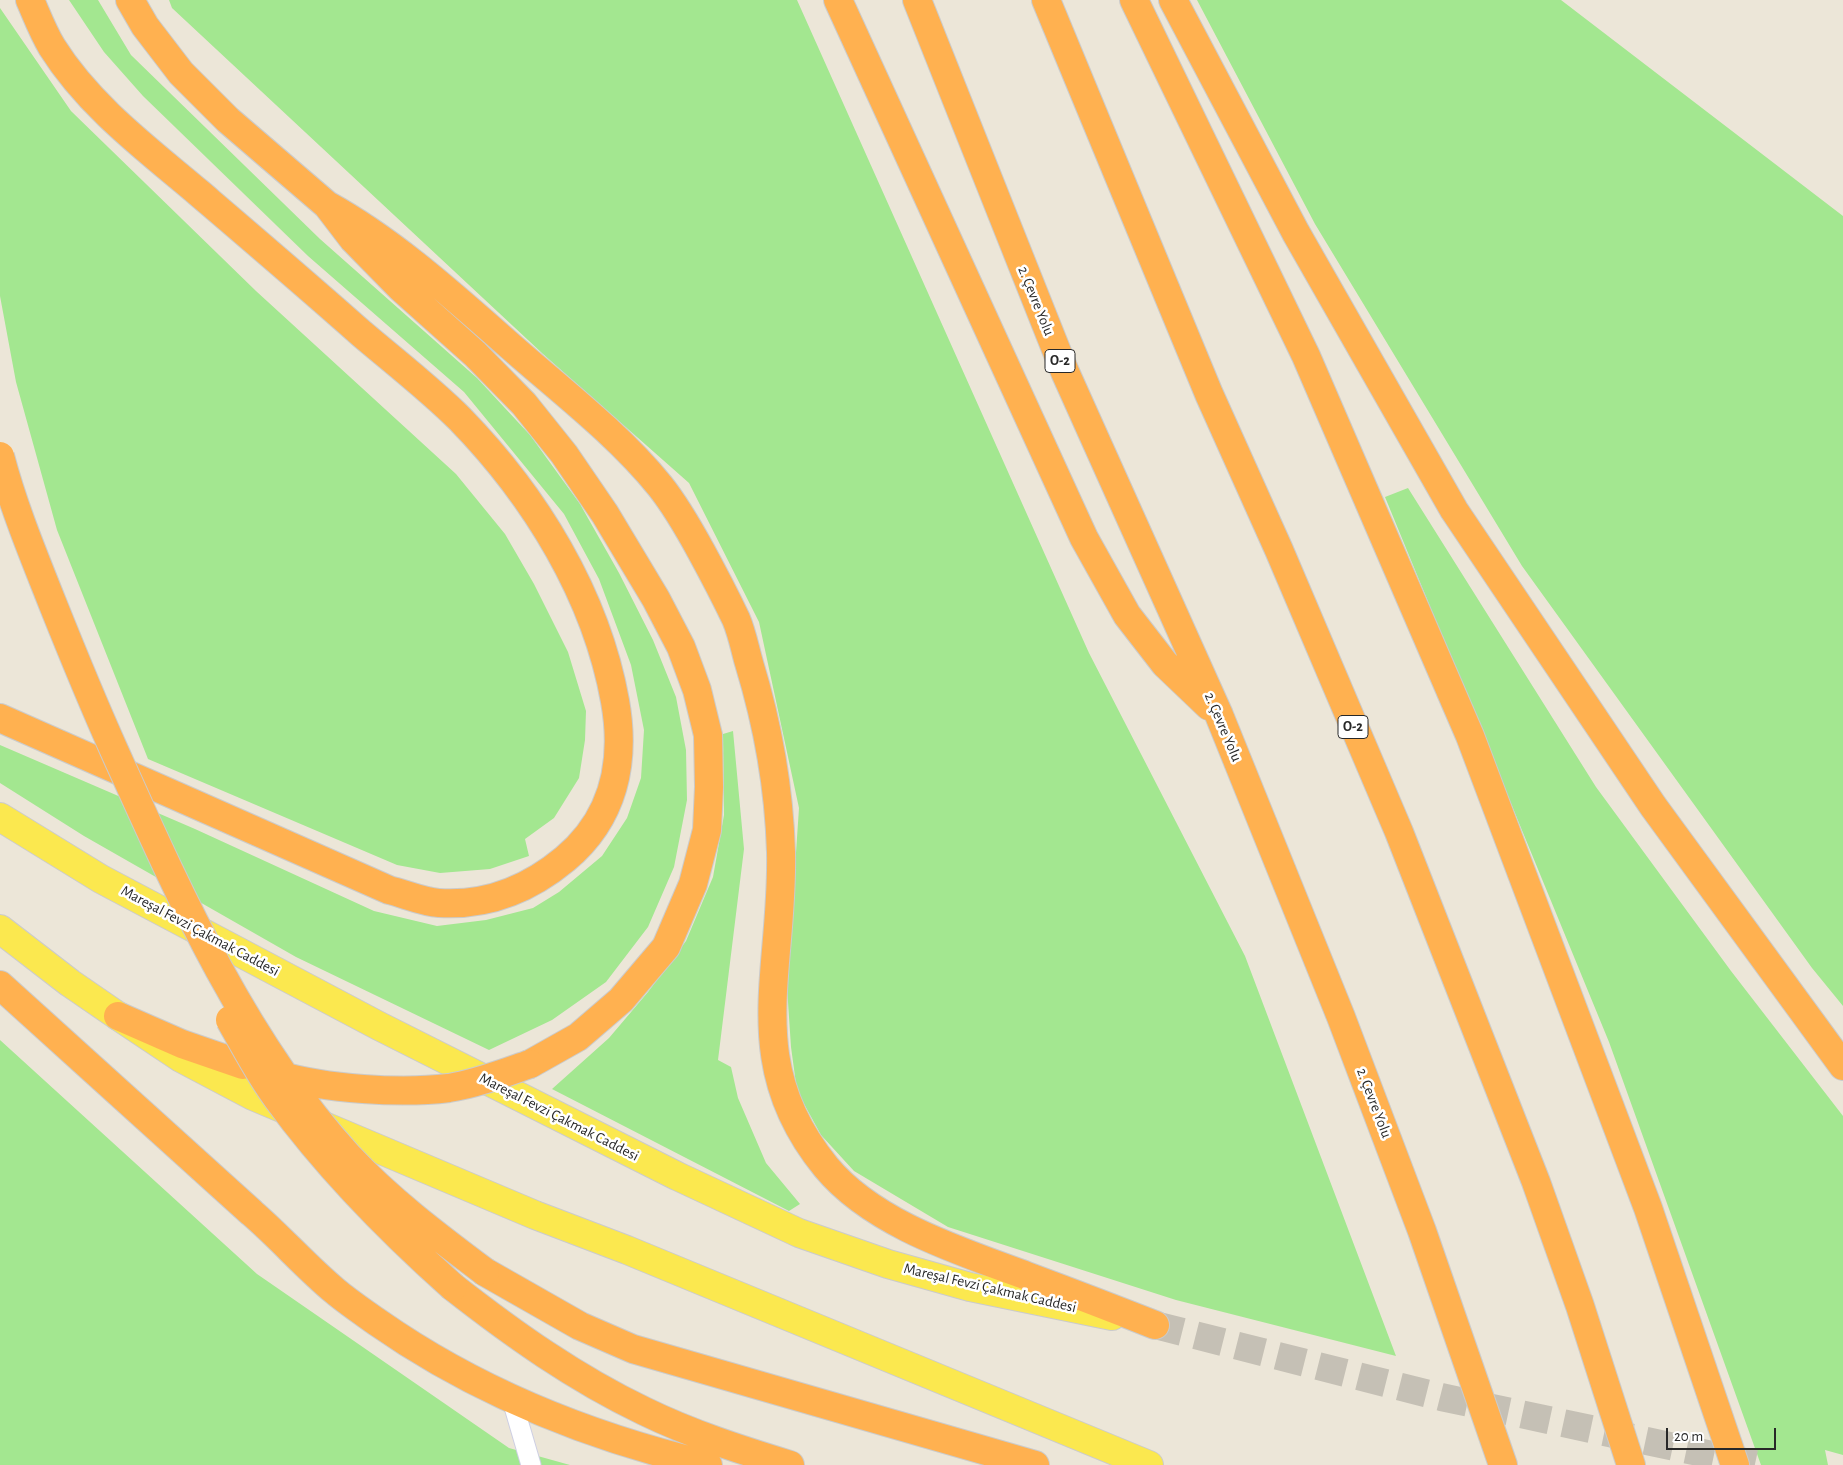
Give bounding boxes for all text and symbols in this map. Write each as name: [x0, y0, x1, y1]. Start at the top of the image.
street label: 2. Çevre Yolu: [1014, 264, 1058, 338]
road number: O-2: [1045, 350, 1075, 372]
street label: 2. Çevre Yolu: [1200, 690, 1246, 764]
road number: O-2: [1338, 716, 1368, 739]
street label: Mareşal Fevzi Çakmak Caddesi: [118, 882, 282, 980]
street label: 2. Çevre Yolu: [1352, 1066, 1396, 1140]
street label: Mareşal Fevzi Çakmak Caddesi: [476, 1069, 642, 1165]
street label: Mareşal Fevzi Çakmak Caddesi: [902, 1259, 1078, 1317]
scale bar: [1668, 1418, 1778, 1450]
text: 20 m: [1674, 1429, 1703, 1444]

